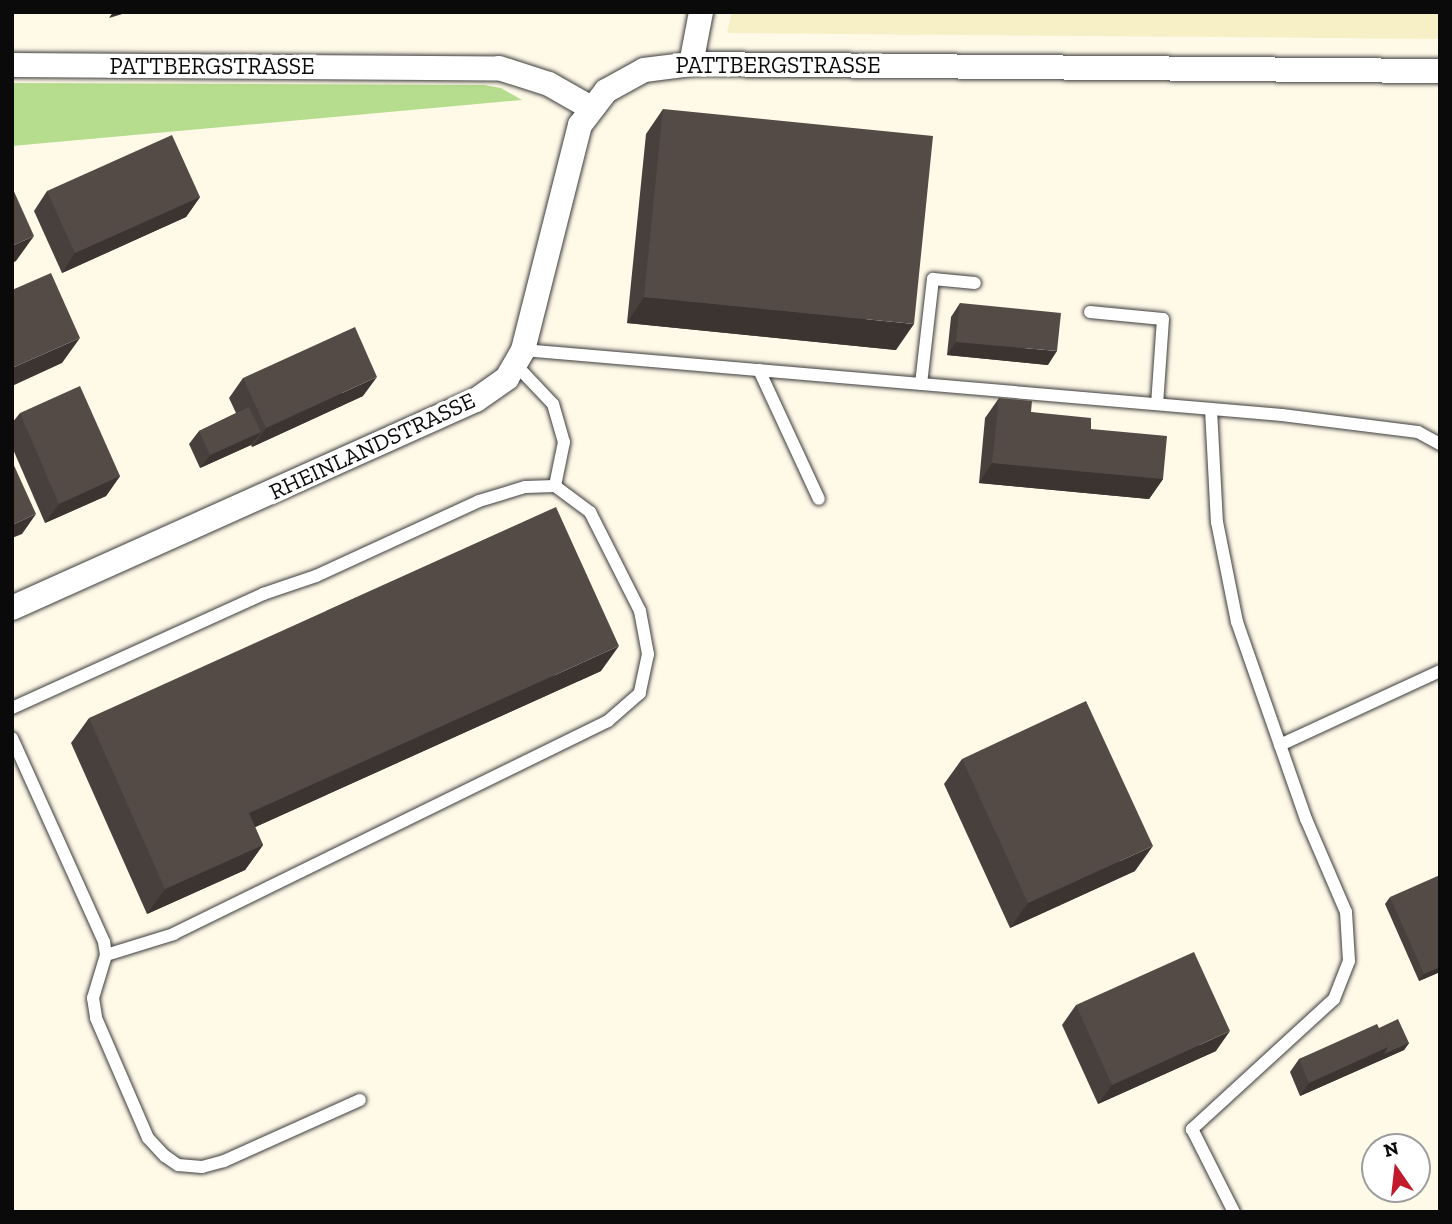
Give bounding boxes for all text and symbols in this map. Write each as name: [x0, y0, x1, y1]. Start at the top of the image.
street label: PATTBERGSTRASSE: [675, 51, 881, 79]
street label: PATTBERGSTRASSE: [109, 52, 315, 80]
street label: RHEINLANDSTRASSE: [265, 386, 479, 506]
north arrow: [1361, 1133, 1431, 1203]
text: N: [1381, 1136, 1401, 1162]

